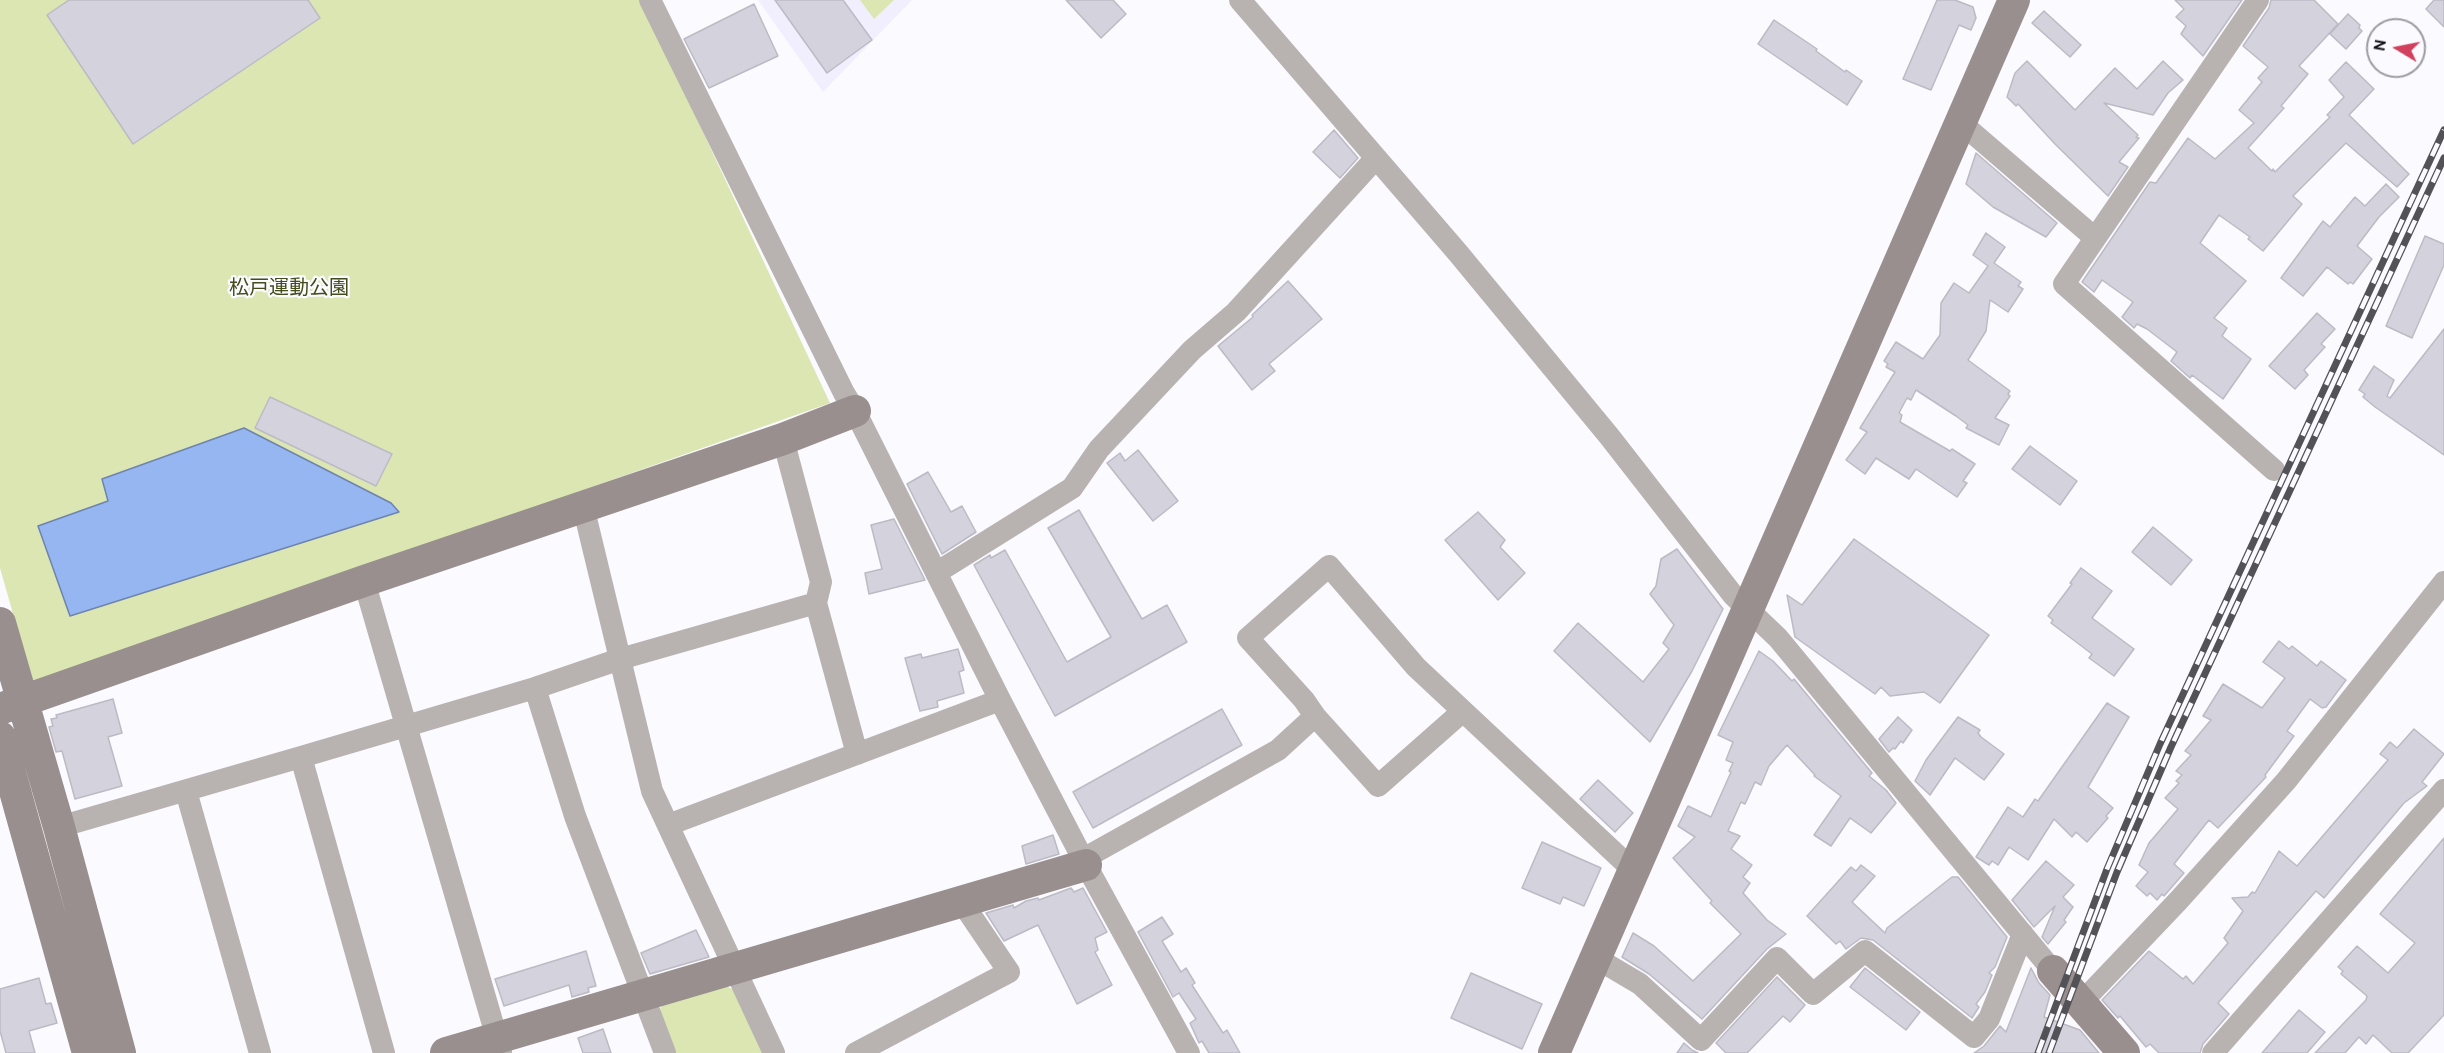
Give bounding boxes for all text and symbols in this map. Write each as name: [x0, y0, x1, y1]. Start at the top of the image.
north arrow: [2366, 18, 2426, 78]
text: N: [2369, 38, 2390, 52]
park label: 松戸運動公園: [229, 276, 349, 300]

